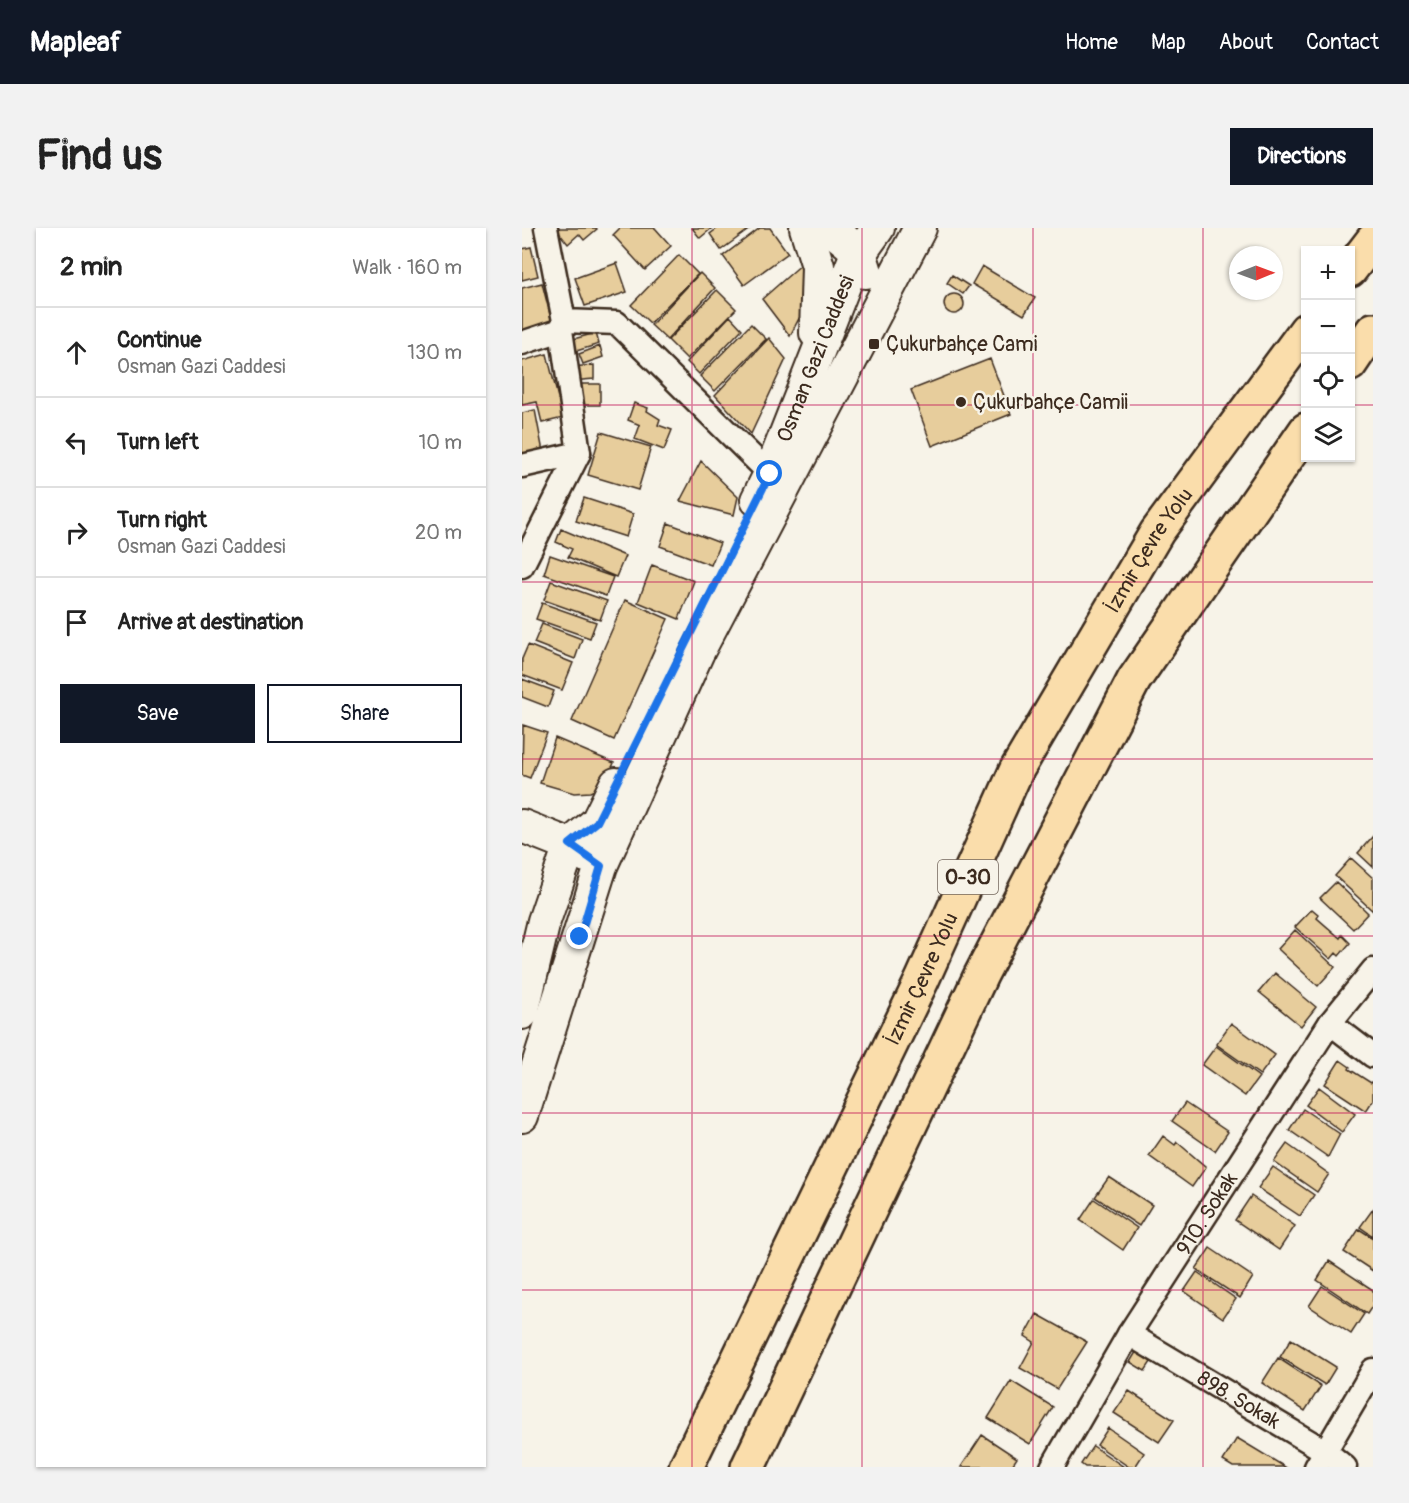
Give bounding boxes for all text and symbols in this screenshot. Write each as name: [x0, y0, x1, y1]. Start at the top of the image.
text: Mapleaf: [30, 25, 121, 60]
text: Home: [1065, 29, 1118, 56]
text: Map: [1151, 29, 1186, 56]
text: About: [1219, 29, 1273, 56]
text: Contact: [1306, 29, 1379, 56]
button: Directions: [1230, 128, 1373, 185]
text: Find us: [36, 130, 162, 182]
north arrow: [1229, 246, 1283, 300]
map controls: [1301, 246, 1355, 462]
button: +: [1301, 246, 1355, 300]
text: 2 min: [60, 251, 122, 283]
text: Walk · 160 m: [352, 255, 462, 280]
street label: Osman Gazi Caddesi: [770, 271, 860, 446]
button: −: [1301, 300, 1355, 354]
text: Continue: [117, 326, 201, 354]
place label: Çukurbahçe Cami: [886, 331, 1038, 358]
icon: ahead: [60, 336, 93, 369]
marker: Çukurbahçe Cami: [867, 337, 881, 351]
text: 130 m: [407, 340, 462, 365]
text: Osman Gazi Caddesi: [117, 354, 285, 379]
button: locate: [1301, 354, 1355, 408]
place label: Çukurbahçe Camii: [973, 389, 1128, 416]
marker: Çukurbahçe Camii: [954, 395, 968, 409]
button: layers: [1301, 408, 1355, 462]
icon: left: [60, 426, 93, 459]
text: Turn left: [117, 428, 199, 456]
text: 10 m: [418, 430, 462, 455]
route start: [756, 460, 782, 486]
street label: İzmir Çevre Yolu: [1099, 482, 1199, 618]
text: Turn right: [117, 506, 207, 534]
icon: right: [60, 516, 93, 549]
text: 20 m: [415, 520, 462, 545]
text: Osman Gazi Caddesi: [117, 534, 285, 559]
icon: arrive: [60, 606, 93, 639]
text: Arrive at destination: [117, 608, 303, 636]
button: Save: [60, 684, 255, 743]
button: Share: [267, 684, 462, 743]
road number: O-30: [938, 860, 998, 894]
street label: İzmir Çevre Yolu: [879, 908, 964, 1050]
route end: [566, 923, 592, 949]
street label: 910. Sokak: [1170, 1167, 1244, 1260]
street label: 898. Sokak: [1192, 1364, 1286, 1435]

